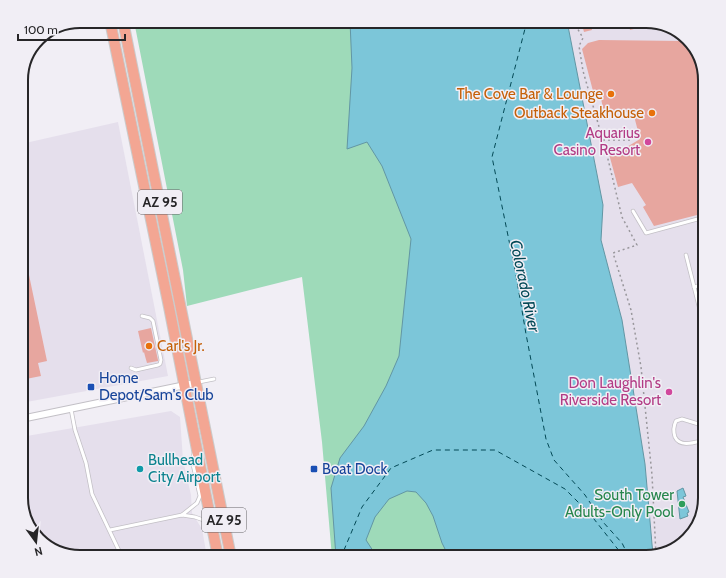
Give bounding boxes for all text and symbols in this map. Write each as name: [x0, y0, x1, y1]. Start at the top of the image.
scale bar: [18, 16, 125, 42]
text: 100 m: [24, 22, 58, 37]
place label: The Cove Bar & Lounge: [457, 85, 603, 103]
marker: The Cove Bar & Lounge: [606, 89, 616, 99]
place label: Outback Steakhouse: [514, 104, 644, 122]
marker: Outback Steakhouse: [647, 108, 657, 118]
place label: Aquarius Casino Resort: [553, 124, 640, 159]
marker: Aquarius Casino Resort: [643, 137, 653, 147]
road number: AZ 95: [138, 190, 182, 214]
water label: Colorado River: [506, 238, 544, 335]
place label: Carl's Jr.: [157, 337, 205, 355]
marker: Carl's Jr.: [144, 341, 154, 351]
place label: Home Depot/Sam's Club: [99, 369, 214, 404]
place label: Don Laughlin's Riverside Resort: [560, 374, 661, 409]
marker: Home Depot/Sam's Club: [86, 382, 96, 392]
marker: Don Laughlin's Riverside Resort: [664, 387, 674, 397]
place label: Bullhead City Airport: [148, 451, 220, 486]
place label: Boat Dock: [322, 460, 388, 478]
marker: Bullhead City Airport: [135, 464, 145, 474]
marker: Boat Dock: [309, 464, 319, 474]
place label: South Tower Adults-Only Pool: [565, 486, 674, 521]
marker: South Tower Adults-Only Pool: [677, 499, 687, 509]
road number: AZ 95: [202, 508, 246, 532]
north arrow: [16, 522, 56, 562]
text: N: [33, 544, 44, 559]

